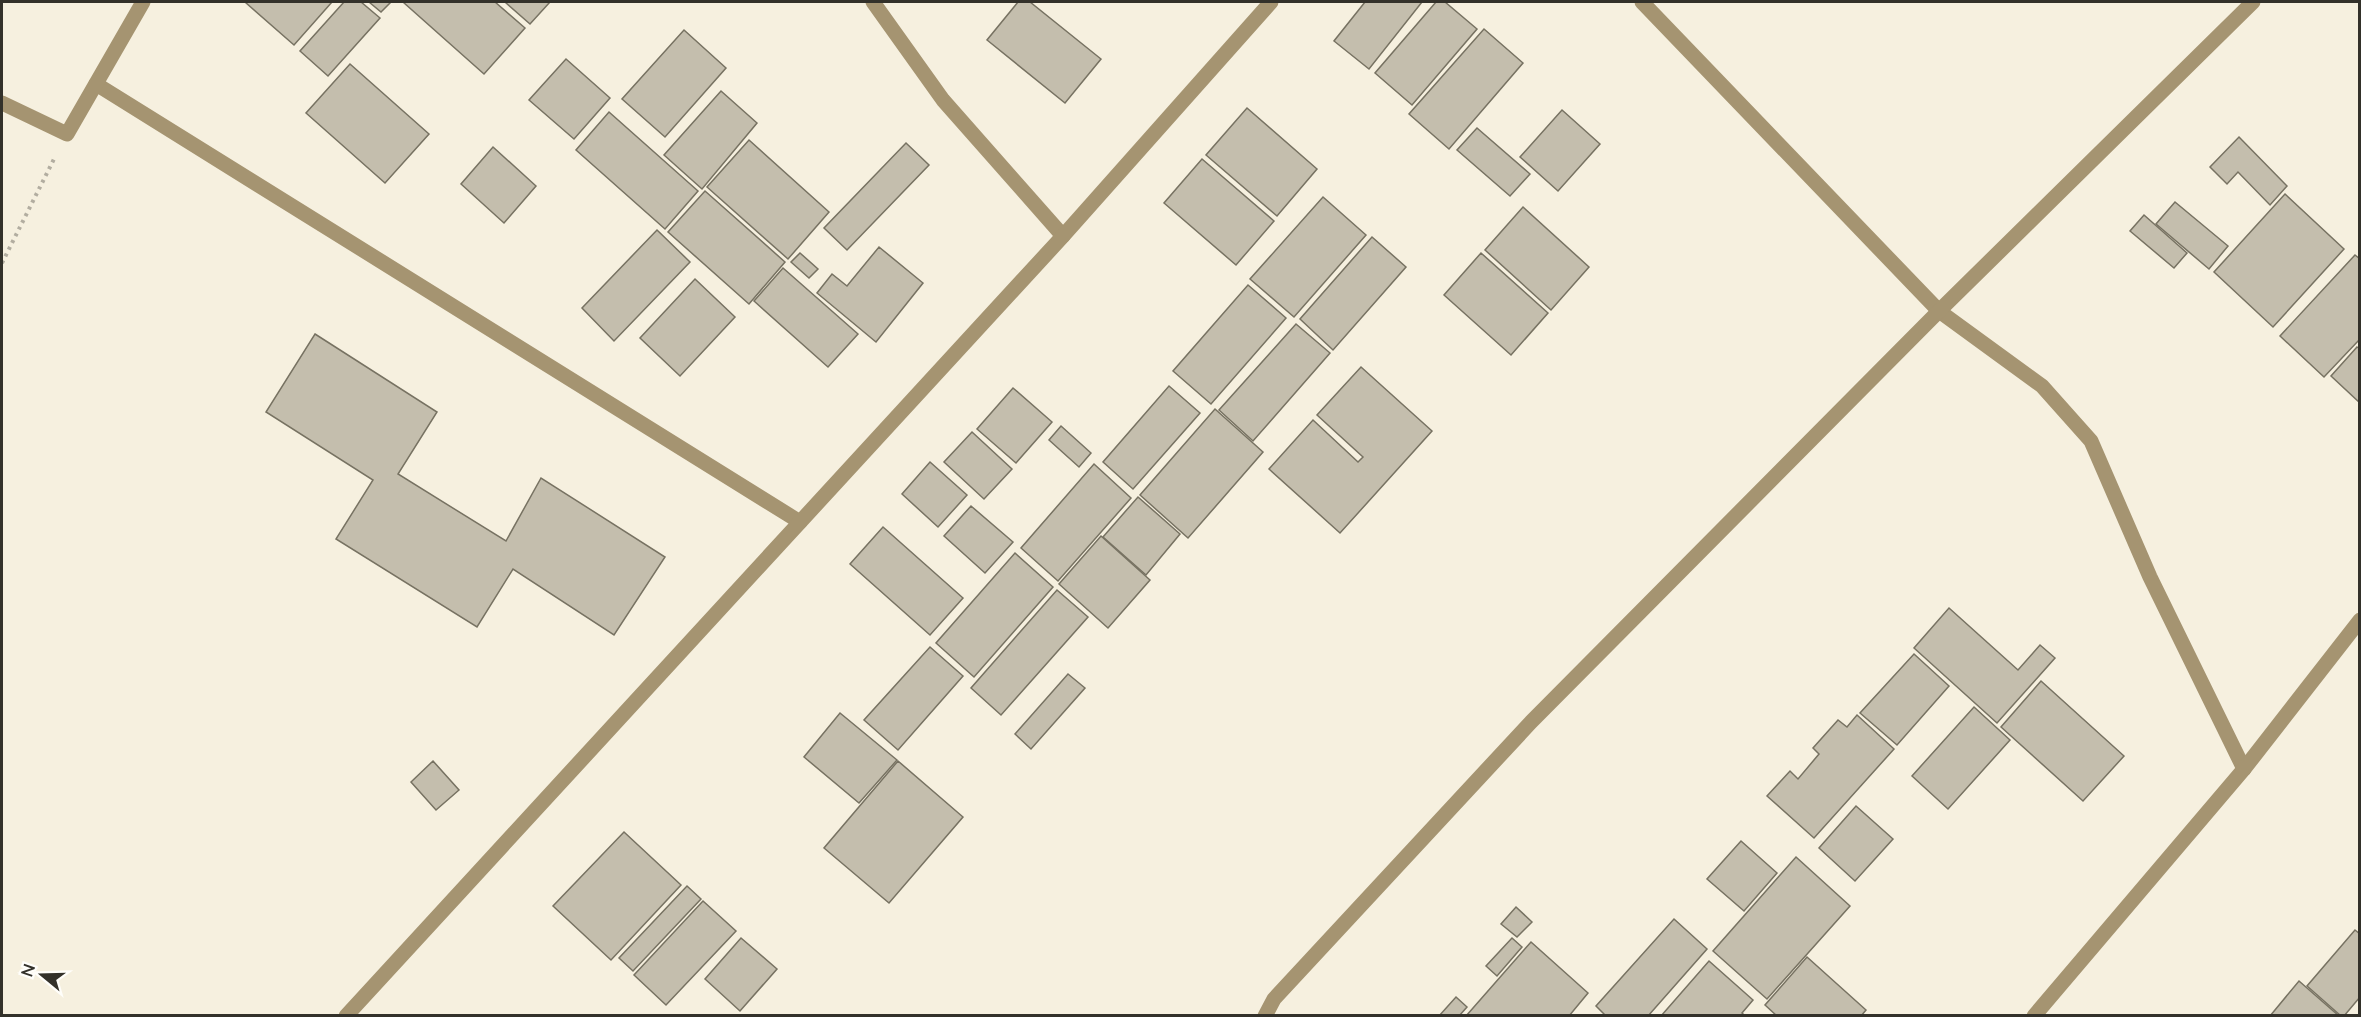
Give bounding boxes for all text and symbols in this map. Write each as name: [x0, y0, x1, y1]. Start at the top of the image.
north arrow: [12, 945, 72, 1005]
text: N: [16, 961, 38, 979]

